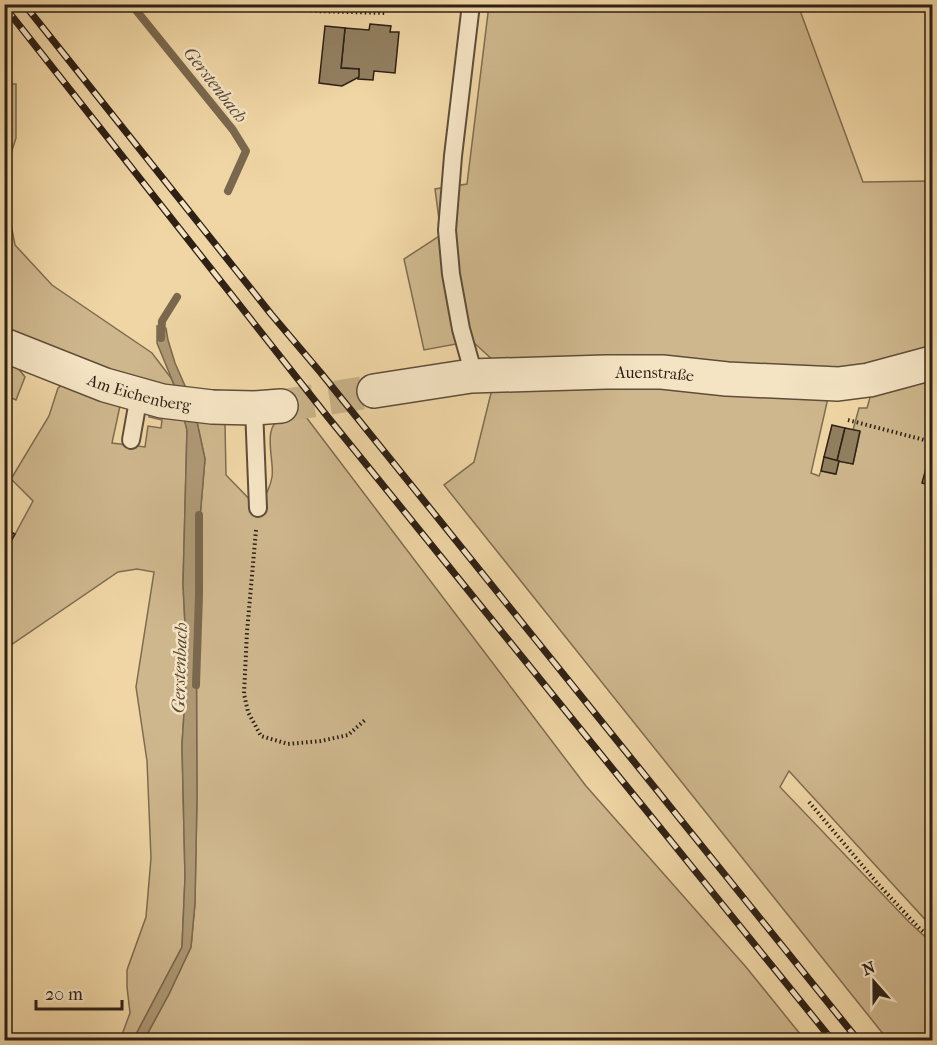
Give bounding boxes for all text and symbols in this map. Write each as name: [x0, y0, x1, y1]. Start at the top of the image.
water label: Gerstenbach: [179, 43, 251, 127]
street label: Auenstraße: [614, 363, 695, 385]
street label: Am Eichenberg: [84, 369, 193, 414]
water label: Gerstenbach: [168, 622, 192, 714]
north arrow: [844, 952, 904, 1012]
text: N: [860, 957, 879, 980]
scale bar: [36, 973, 122, 1011]
text: 20 m: [45, 984, 83, 1005]

